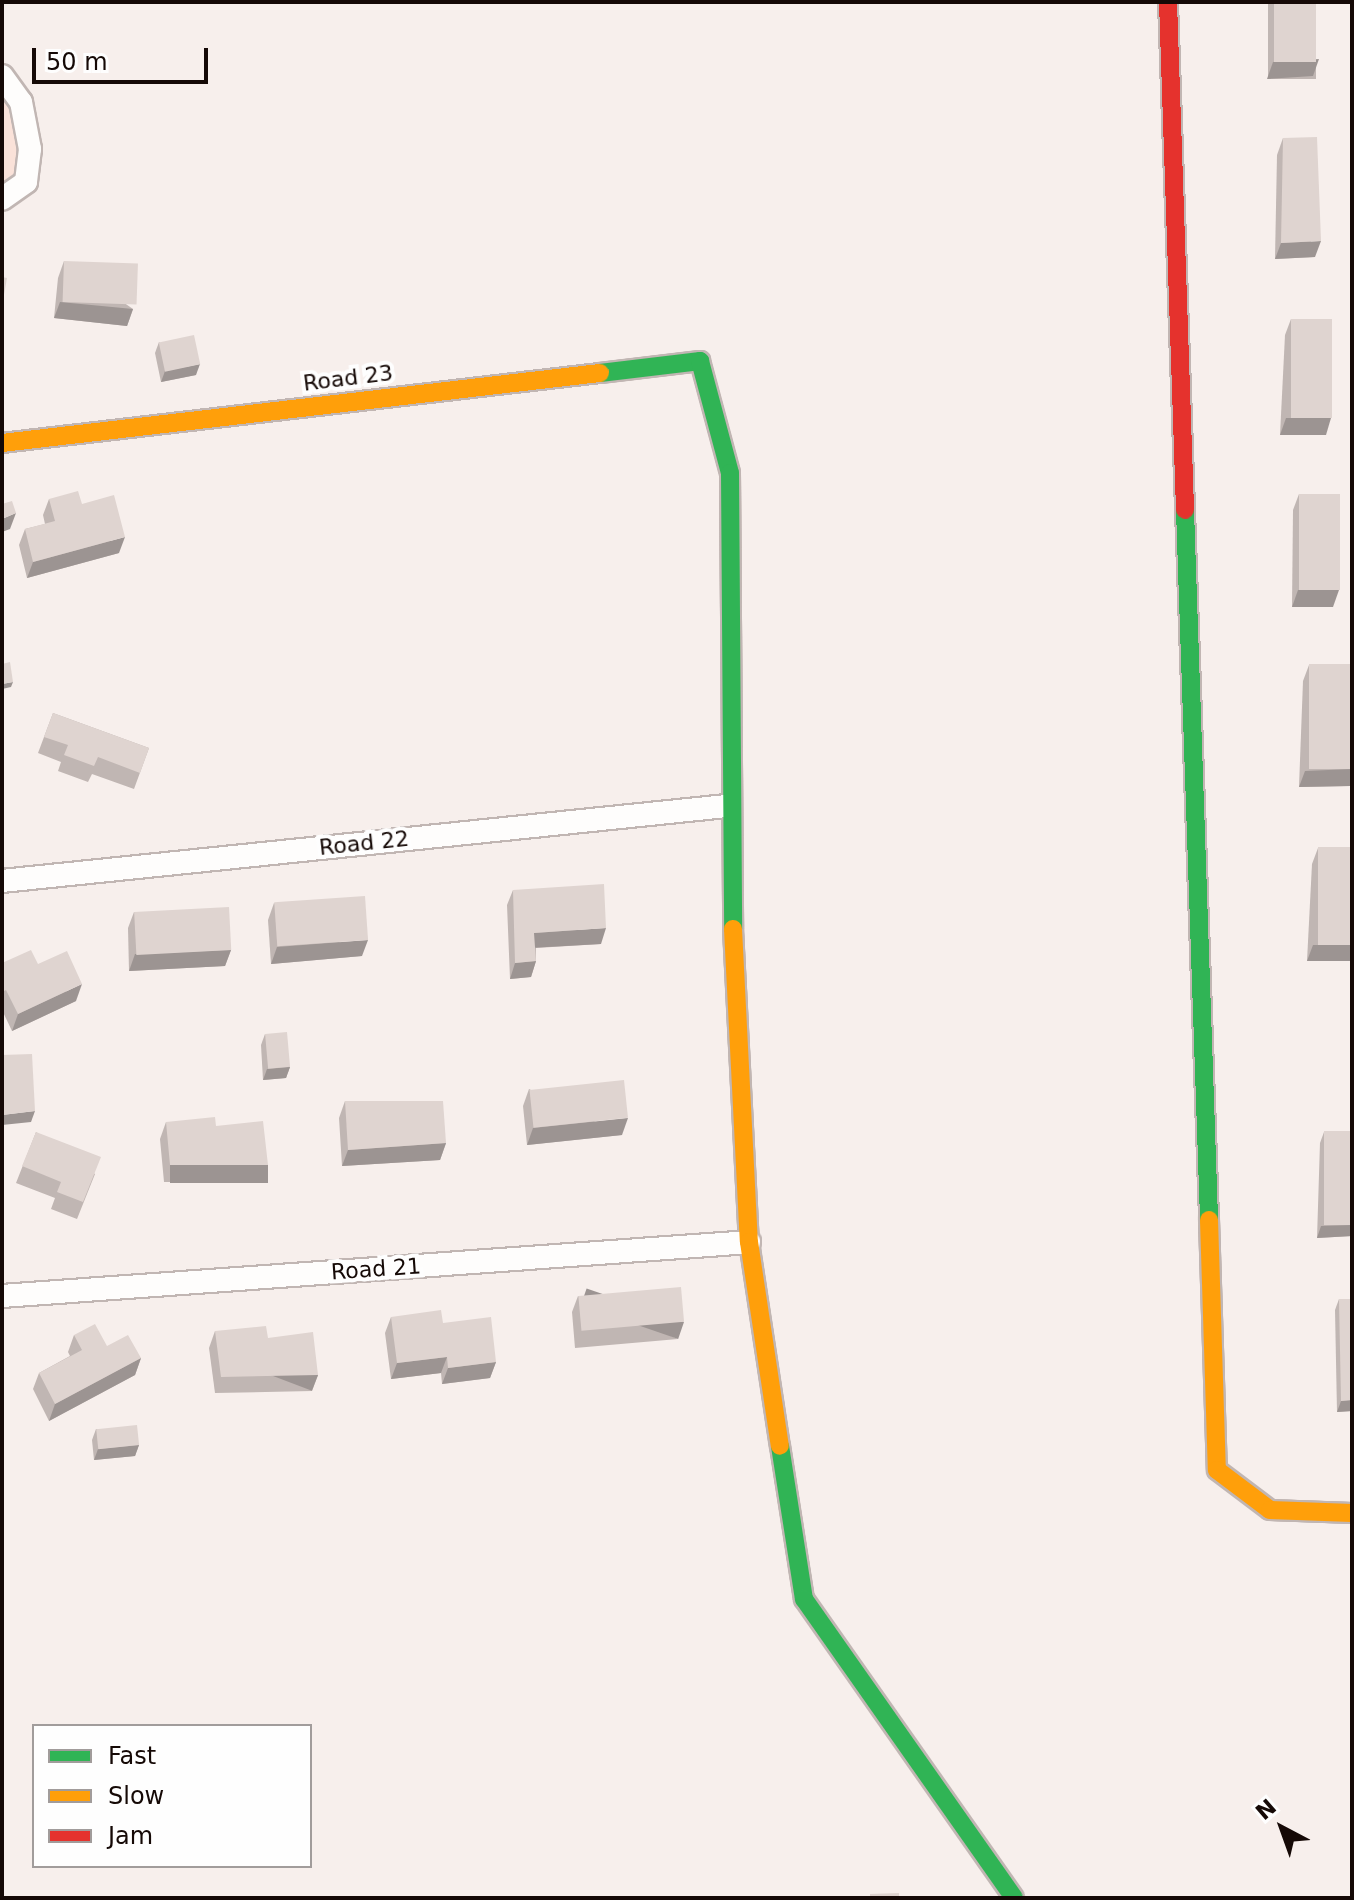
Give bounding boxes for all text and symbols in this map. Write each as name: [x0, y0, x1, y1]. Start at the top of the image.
scale bar: [36, 32, 212, 82]
text: 50 m: [46, 48, 108, 76]
street label: Road 23: [302, 359, 394, 397]
street label: Road 22: [318, 825, 410, 861]
street label: Road 21: [330, 1253, 422, 1285]
legend: [32, 1724, 312, 1868]
text: Fast: [108, 1742, 156, 1770]
text: Slow: [108, 1782, 164, 1810]
north arrow: [1242, 1788, 1322, 1868]
text: N: [1251, 1794, 1281, 1825]
text: Jam: [108, 1822, 153, 1850]

